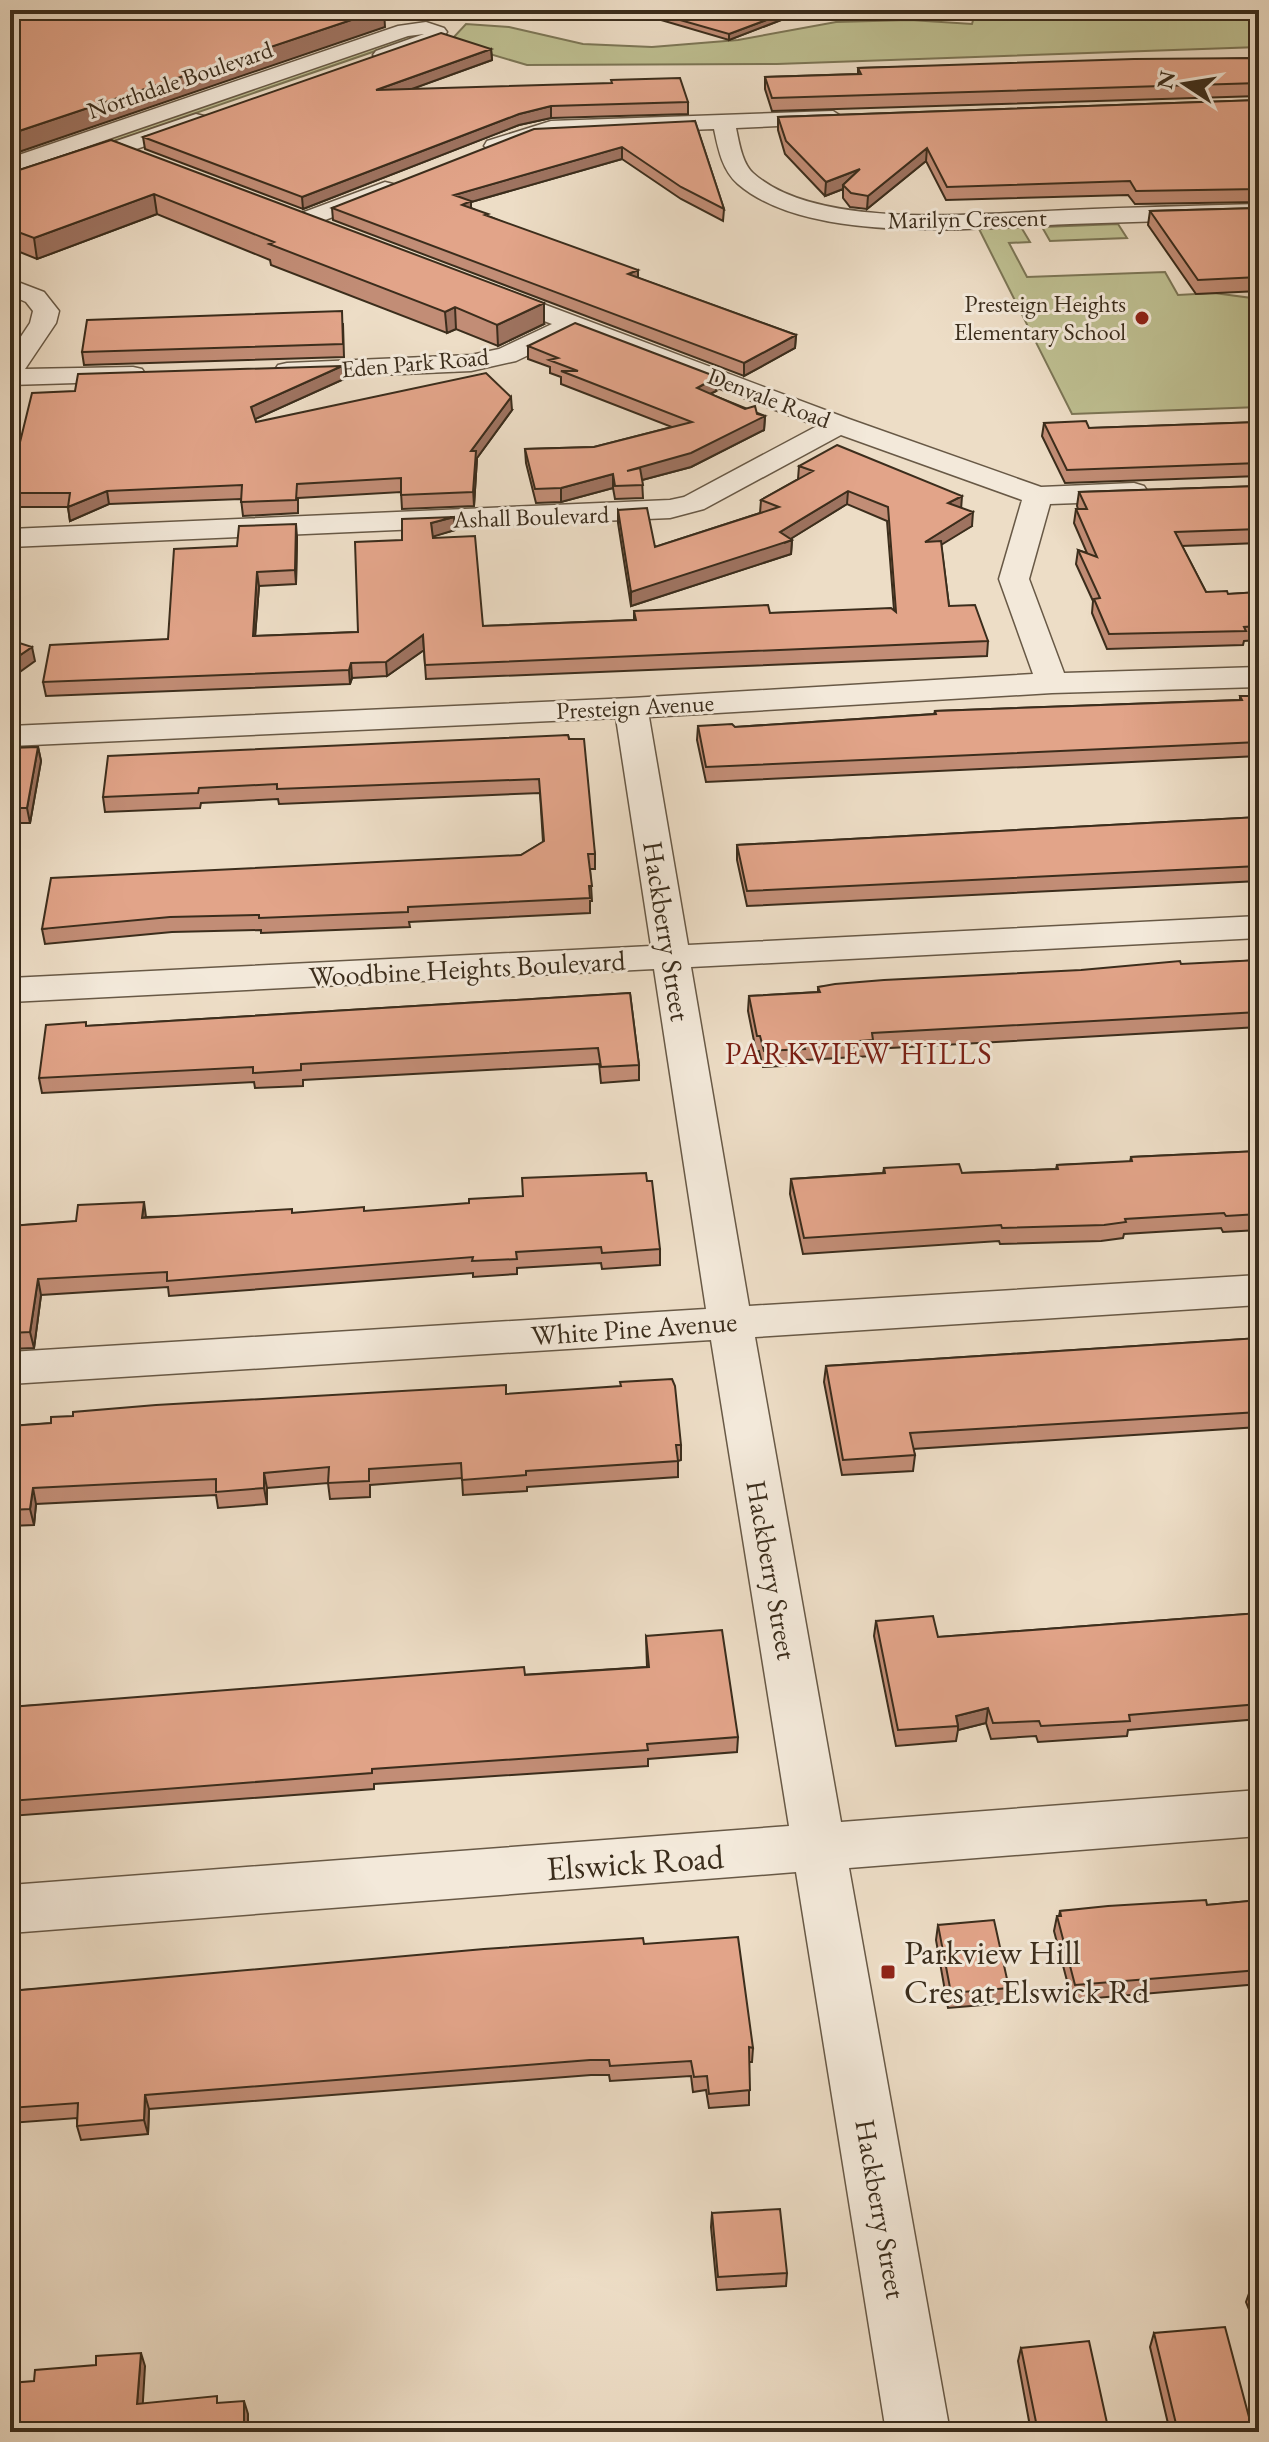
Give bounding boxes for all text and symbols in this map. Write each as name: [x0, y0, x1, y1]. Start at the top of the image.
street label: Northdale Boulevard: [83, 33, 277, 126]
north arrow: [1145, 44, 1225, 124]
text: N: [1150, 68, 1182, 92]
street label: Marilyn Crescent: [887, 202, 1047, 235]
place label: Presteign Heights Elementary School: [954, 288, 1126, 347]
marker: Presteign Heights Elementary School: [1133, 309, 1151, 327]
street label: Eden Park Road: [340, 341, 491, 384]
street label: Denvale Road: [703, 360, 836, 435]
street label: Ashall Boulevard: [451, 498, 610, 535]
street label: Presteign Avenue: [555, 687, 715, 726]
street label: Hackberry Street: [635, 838, 699, 1024]
street label: Woodbine Heights Boulevard: [308, 942, 627, 994]
district label: PARKVIEW HILLS: [725, 1034, 993, 1073]
street label: White Pine Avenue: [530, 1303, 738, 1353]
street label: Hackberry Street: [738, 1477, 806, 1663]
street label: Elswick Road: [545, 1834, 726, 1890]
place label: Parkview Hill Cres at Elswick Rd: [904, 1930, 1150, 2013]
marker: Parkview Hill Cres at Elswick Rd: [879, 1963, 897, 1981]
street label: Hackberry Street: [847, 2116, 915, 2302]

